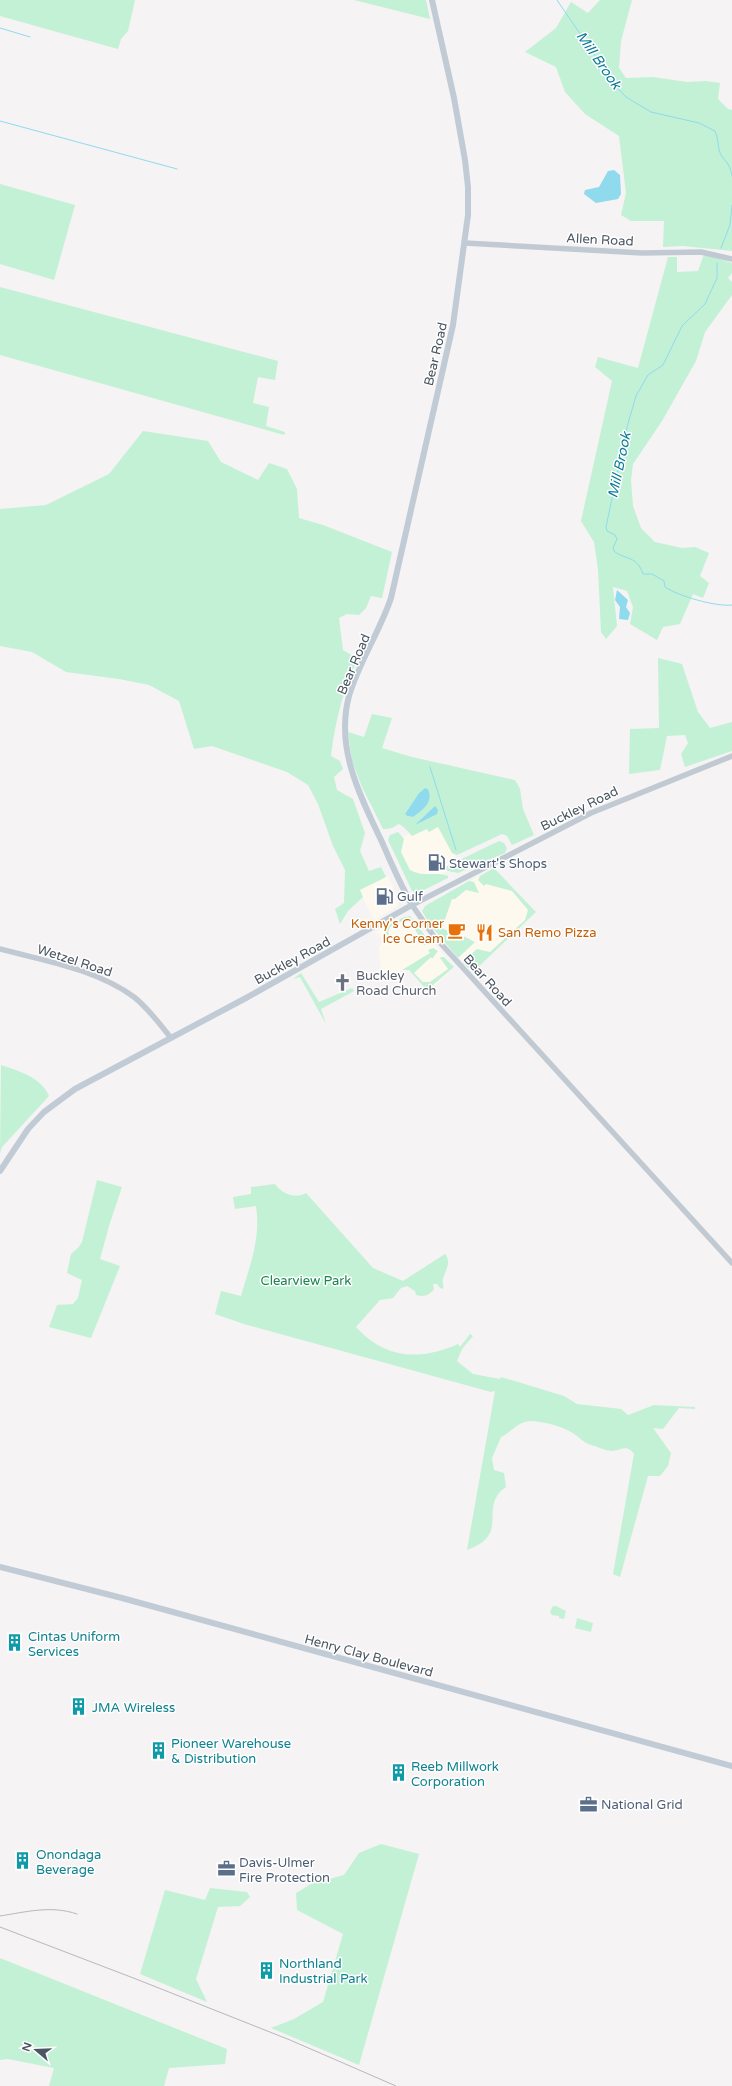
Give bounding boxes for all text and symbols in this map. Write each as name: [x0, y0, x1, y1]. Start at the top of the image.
water label: Mill Brook: [572, 28, 626, 94]
street label: Allen Road: [566, 230, 634, 250]
street label: Bear Road: [421, 321, 451, 388]
water label: Mill Brook: [604, 429, 635, 500]
street label: Bear Road: [334, 632, 374, 697]
street label: Buckley Road: [538, 783, 621, 835]
fuel station icon: Stewart's Shops: [426, 853, 446, 873]
place label: Stewart's Shops: [449, 856, 547, 872]
fuel station icon: Gulf: [374, 886, 394, 906]
place label: Gulf: [397, 889, 423, 905]
place label: Kenny's Corner Ice Cream: [351, 916, 444, 947]
cafe icon: Kenny's Corner Ice Cream: [447, 920, 467, 940]
restaurant icon: San Remo Pizza: [475, 922, 495, 942]
place label: San Remo Pizza: [498, 925, 597, 941]
street label: Buckley Road: [252, 933, 333, 988]
street label: Wetzel Road: [35, 941, 114, 981]
street label: Bear Road: [460, 951, 515, 1010]
place label: Buckley Road Church: [356, 968, 437, 999]
church icon: Buckley Road Church: [333, 972, 353, 992]
park label: Clearview Park: [261, 1273, 351, 1289]
place label: Cintas Uniform Services: [28, 1629, 120, 1660]
street label: Henry Clay Boulevard: [303, 1631, 435, 1681]
building icon: Cintas Uniform Services: [5, 1633, 25, 1653]
building icon: JMA Wireless: [69, 1697, 89, 1717]
place label: JMA Wireless: [92, 1700, 175, 1716]
place label: Pioneer Warehouse & Distribution: [171, 1736, 291, 1767]
building icon: Pioneer Warehouse & Distribution: [148, 1740, 168, 1760]
place label: Reeb Millwork Corporation: [411, 1759, 499, 1790]
building icon: Reeb Millwork Corporation: [388, 1763, 408, 1783]
office icon: National Grid: [578, 1794, 598, 1814]
place label: National Grid: [601, 1797, 683, 1813]
place label: Onondaga Beverage: [36, 1847, 101, 1878]
building icon: Onondaga Beverage: [13, 1851, 33, 1871]
place label: Davis-Ulmer Fire Protection: [239, 1855, 330, 1886]
office icon: Davis-Ulmer Fire Protection: [216, 1859, 236, 1879]
place label: Northland Industrial Park: [279, 1956, 368, 1987]
building icon: Northland Industrial Park: [256, 1960, 276, 1980]
north arrow: [16, 2030, 56, 2070]
text: N: [19, 2041, 35, 2053]

